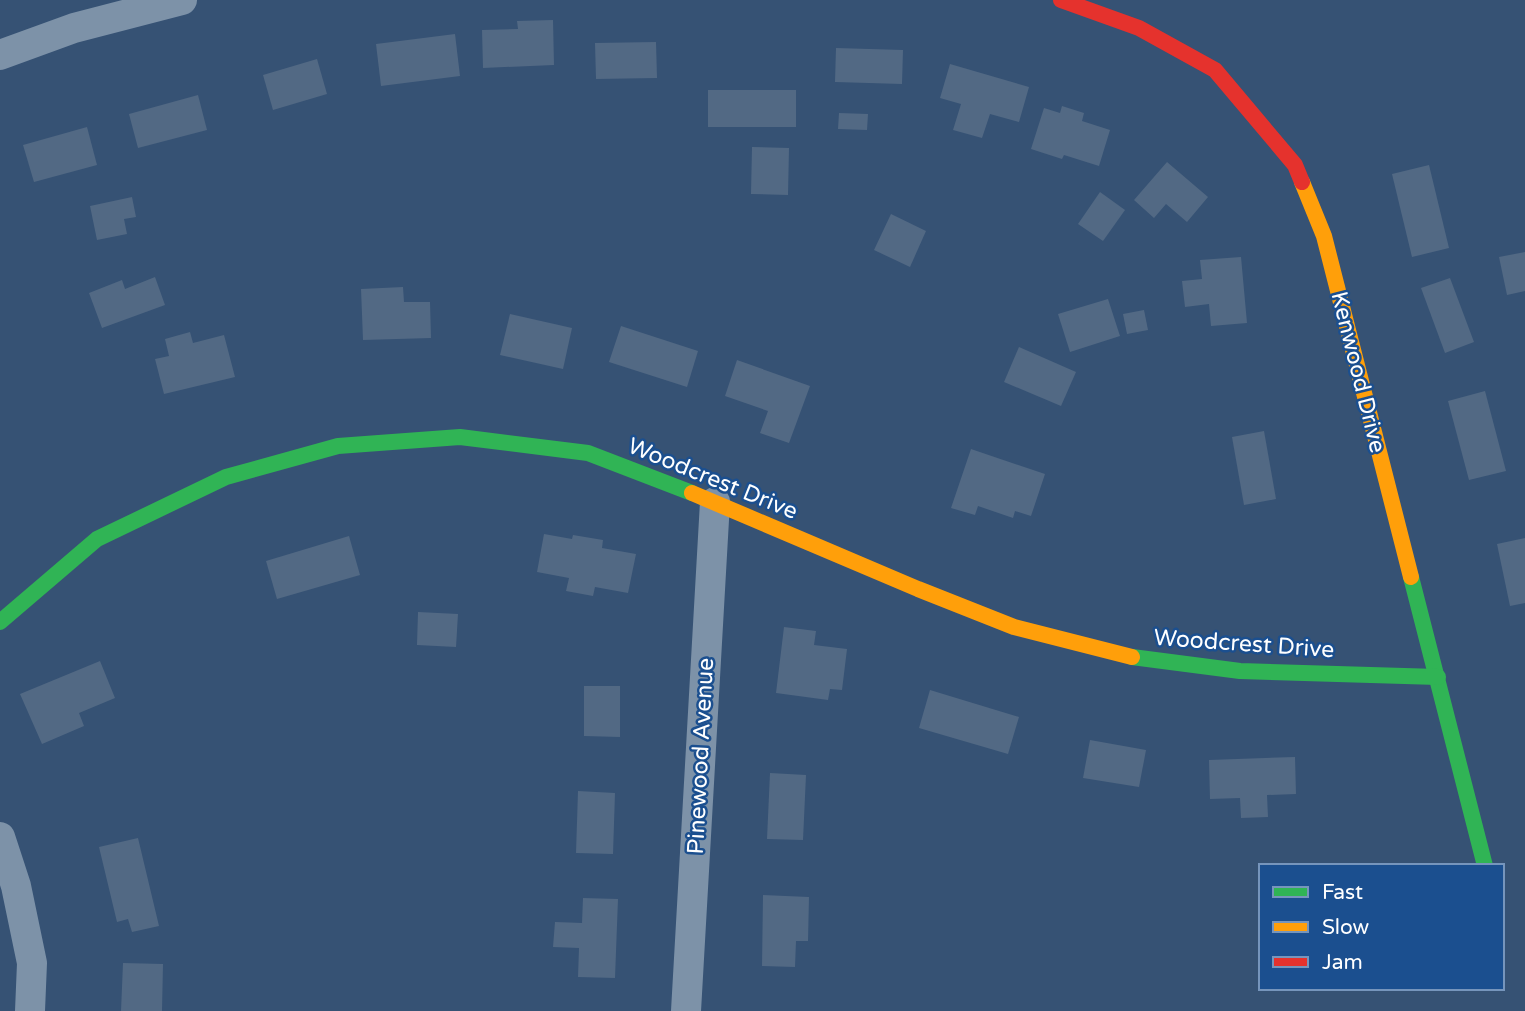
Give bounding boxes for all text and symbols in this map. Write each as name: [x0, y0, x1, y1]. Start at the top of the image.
street label: Kenwood Drive: [1324, 289, 1392, 456]
street label: Woodcrest Drive: [624, 432, 802, 526]
street label: Woodcrest Drive: [1153, 624, 1335, 664]
street label: Pinewood Avenue: [682, 657, 720, 855]
legend: [1259, 864, 1504, 990]
text: Fast: [1322, 880, 1363, 905]
text: Slow: [1322, 915, 1370, 940]
text: Jam: [1322, 950, 1363, 975]

